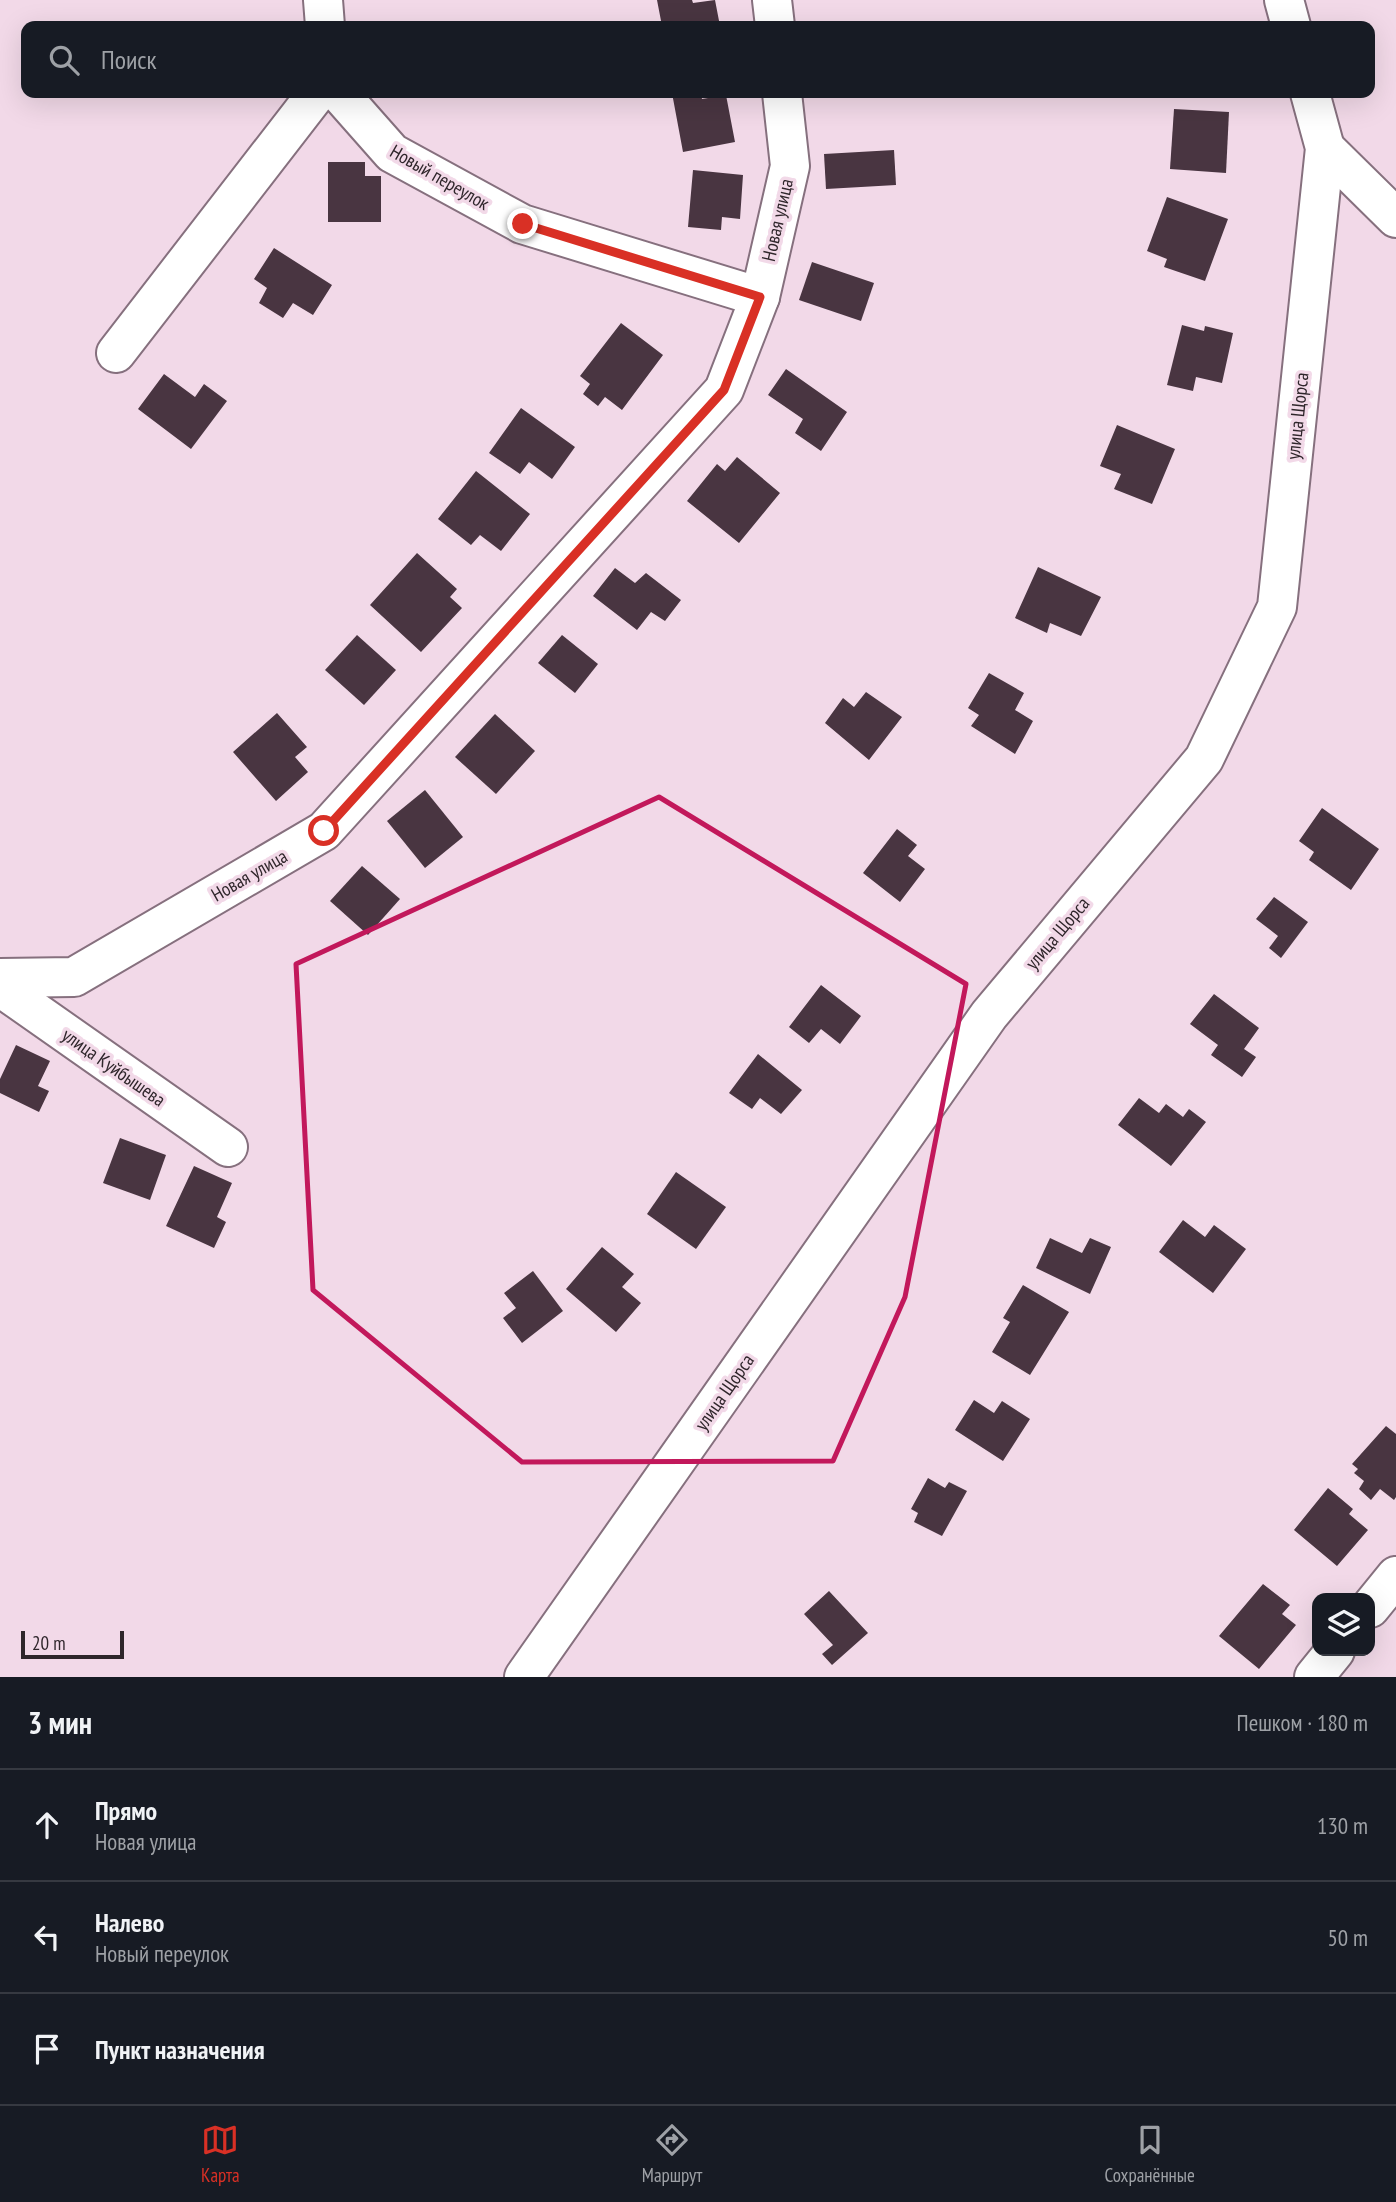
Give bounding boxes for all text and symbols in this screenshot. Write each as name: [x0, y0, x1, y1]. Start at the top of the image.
search box: [21, 21, 1375, 98]
icon: search: [45, 41, 83, 79]
text: Поиск: [101, 43, 157, 76]
street label: Новый переулок: [386, 139, 494, 215]
street label: Новая улица: [756, 176, 798, 264]
route end: [507, 208, 538, 239]
street label: улица Щорса: [1280, 371, 1314, 461]
route start: [308, 815, 339, 846]
street label: Новая улица: [207, 844, 291, 906]
street label: улица Щорса: [1020, 892, 1094, 974]
street label: улица Куйбышева: [58, 1023, 170, 1111]
street label: улица Щорса: [689, 1349, 759, 1435]
map controls: [1312, 1593, 1375, 1656]
button: layers: [1312, 1593, 1375, 1656]
scale bar: [21, 1628, 124, 1660]
text: 20 m: [32, 1631, 66, 1655]
text: 3 мин: [28, 1703, 92, 1742]
text: Пешком · 180 m: [1237, 1708, 1368, 1737]
text: Прямо: [95, 1794, 157, 1827]
icon: ahead: [28, 1806, 66, 1844]
text: 130 m: [1317, 1811, 1368, 1840]
text: Новая улица: [95, 1827, 197, 1856]
text: Налево: [95, 1906, 164, 1939]
icon: left: [28, 1918, 66, 1956]
text: 50 m: [1327, 1923, 1368, 1952]
text: Новый переулок: [95, 1939, 229, 1968]
icon: arrive: [28, 2030, 66, 2068]
text: Пункт назначения: [95, 2033, 265, 2066]
tab: Карта: [201, 2121, 240, 2187]
tab: Маршрут: [642, 2121, 702, 2187]
tab: Сохранённые: [1105, 2121, 1195, 2187]

